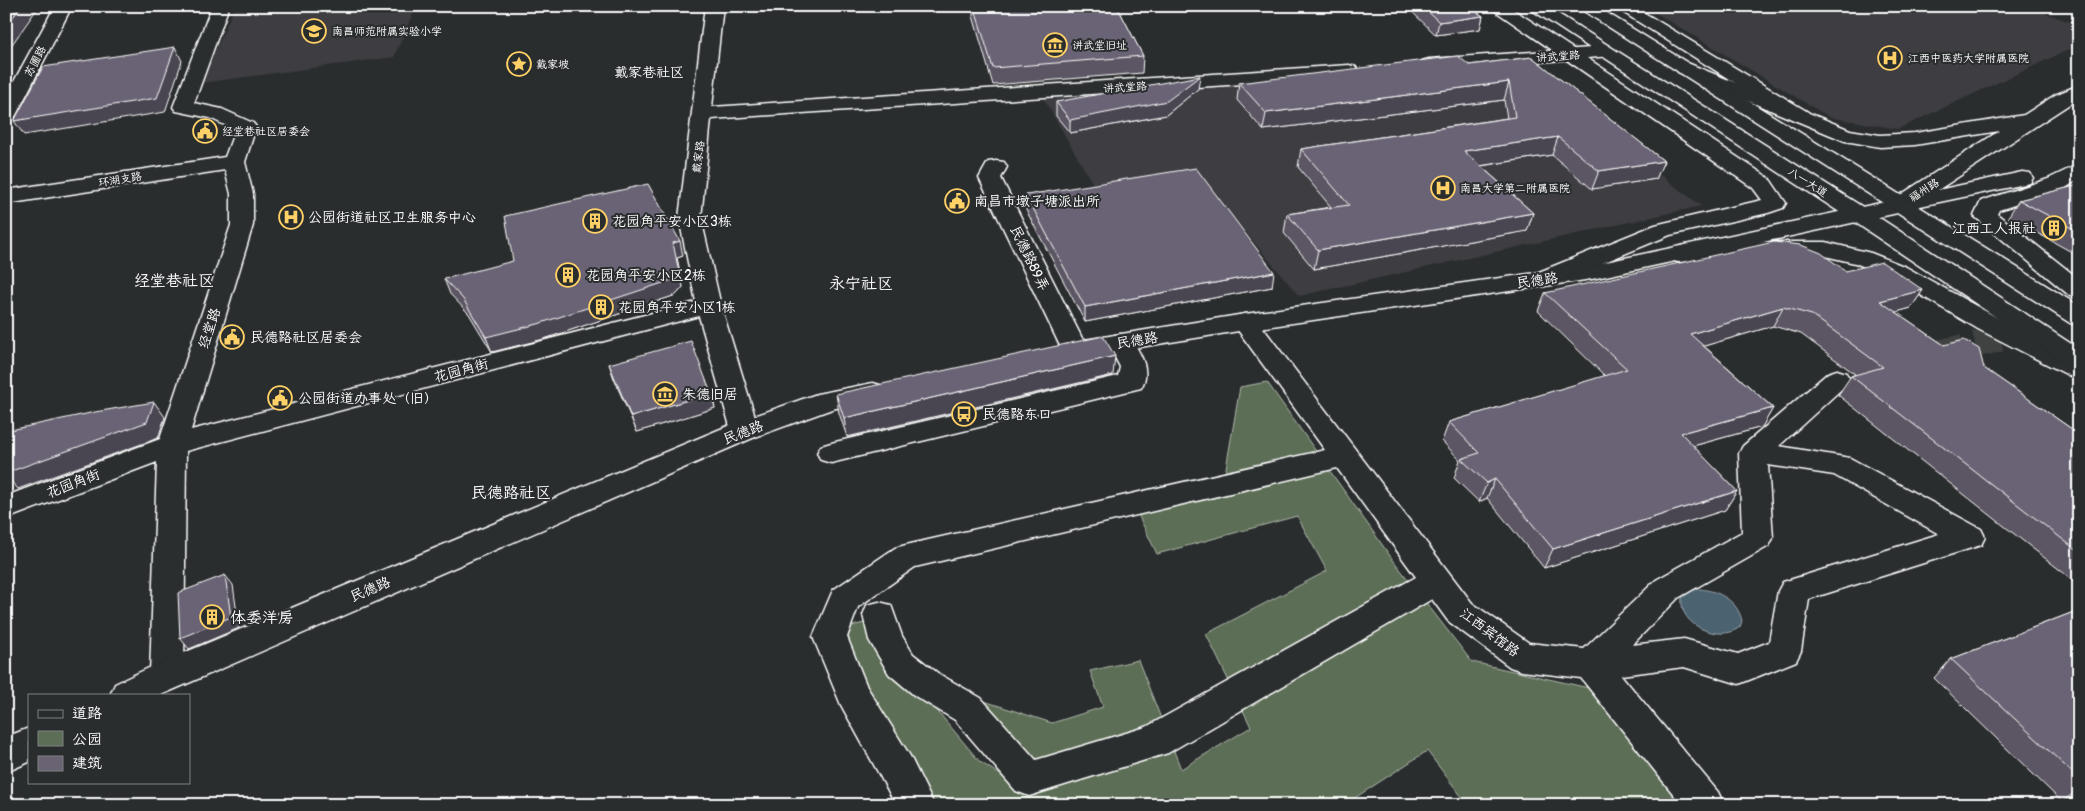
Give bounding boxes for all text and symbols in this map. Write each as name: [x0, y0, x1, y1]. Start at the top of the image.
school or university icon: 南昌师范附属实验小学: [301, 18, 327, 44]
place label: 南昌师范附属实验小学: [332, 25, 442, 38]
museum icon: 讲武堂旧址: [1042, 32, 1068, 58]
place label: 讲武堂旧址: [1072, 39, 1127, 52]
street label: 苏圃路: [22, 44, 49, 79]
hospital icon: 江西中医药大学附属医院: [1877, 45, 1903, 71]
street label: 讲武堂路: [1536, 48, 1580, 65]
place icon: 戴家坡: [506, 51, 532, 77]
place label: 江西中医药大学附属医院: [1908, 52, 2029, 65]
place label: 戴家坡: [536, 58, 569, 71]
district label: 戴家巷社区: [614, 64, 684, 81]
street label: 讲武堂路: [1103, 79, 1147, 96]
public building icon: 经堂巷社区居委会: [192, 118, 218, 144]
place label: 经堂巷社区居委会: [222, 125, 310, 138]
street label: 戴家路: [690, 140, 707, 174]
street label: 八一大道: [1786, 165, 1830, 200]
street label: 环湖支路: [97, 170, 143, 189]
hospital icon: 南昌大学第二附属医院: [1430, 175, 1456, 201]
street label: 福州路: [1907, 176, 1942, 205]
place label: 南昌大学第二附属医院: [1460, 182, 1570, 195]
public building icon: 南昌市墩子塘派出所: [944, 188, 970, 214]
place label: 南昌市墩子塘派出所: [974, 193, 1100, 210]
hospital icon: 公园街道社区卫生服务中心: [278, 204, 304, 230]
building icon: 花园角平安小区3栋: [582, 208, 608, 234]
place label: 公园街道社区卫生服务中心: [308, 209, 476, 226]
place label: 花园角平安小区3栋: [612, 213, 732, 230]
building icon: 江西工人报社: [2041, 215, 2067, 241]
place label: 江西工人报社: [1952, 220, 2036, 237]
street label: 民德路89弄: [1007, 223, 1053, 294]
building icon: 花园角平安小区2栋: [555, 262, 581, 288]
place label: 花园角平安小区2栋: [586, 267, 706, 284]
street label: 民德路: [1515, 269, 1559, 292]
district label: 经堂巷社区: [134, 271, 214, 291]
district label: 永宁社区: [829, 274, 893, 294]
building icon: 花园角平安小区1栋: [588, 294, 614, 320]
place label: 花园角平安小区1栋: [618, 299, 735, 316]
street label: 经堂路: [195, 306, 224, 351]
public building icon: 民德路社区居委会: [219, 324, 245, 350]
place label: 民德路社区居委会: [250, 329, 362, 346]
street label: 民德路: [1115, 329, 1159, 352]
street label: 花园角街: [432, 355, 490, 386]
museum icon: 朱德旧居: [652, 381, 678, 407]
public building icon: 公园街道办事处（旧）: [267, 385, 293, 411]
place label: 朱德旧居: [682, 386, 738, 403]
place label: 公园街道办事处（旧）: [298, 390, 438, 407]
bus stop icon: 民德路东口: [951, 401, 977, 427]
place label: 民德路东口: [982, 406, 1052, 423]
street label: 民德路: [721, 417, 766, 448]
street label: 花园角街: [44, 465, 102, 501]
district label: 民德路社区: [471, 483, 551, 503]
street label: 民德路: [348, 573, 393, 605]
building icon: 体委洋房: [199, 604, 225, 630]
street label: 江西宾馆路: [1457, 605, 1523, 660]
place label: 体委洋房: [230, 608, 294, 628]
legend: [28, 694, 190, 784]
text: 道路: [72, 704, 102, 723]
text: 公园: [72, 730, 102, 749]
text: 建筑: [72, 754, 102, 773]

